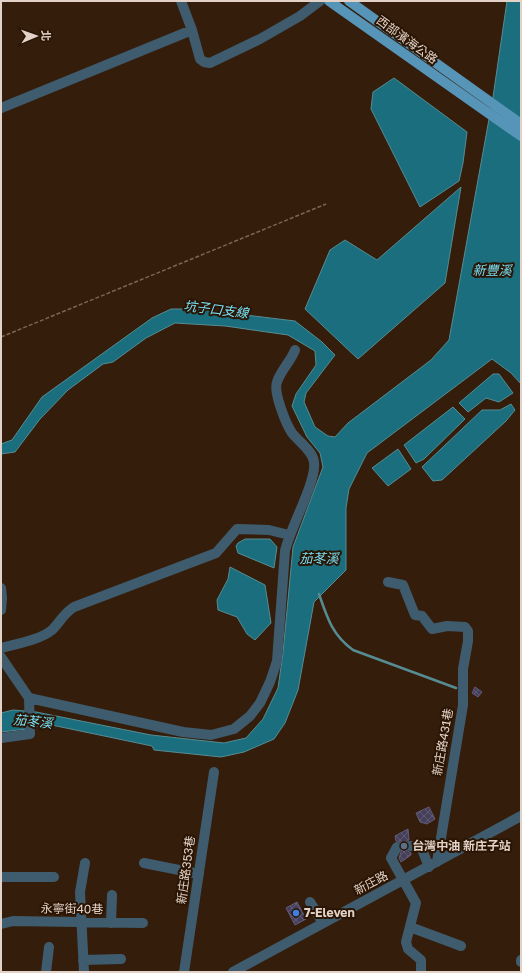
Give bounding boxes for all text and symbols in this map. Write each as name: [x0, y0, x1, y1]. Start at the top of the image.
street label: 西部濱海公路: [374, 12, 441, 67]
north arrow: [16, 16, 56, 56]
text: 北: [40, 30, 53, 41]
water label: 新豐溪: [472, 262, 513, 278]
water label: 坑子口支線: [183, 297, 251, 321]
water label: 茄苳溪: [299, 550, 340, 566]
street label: 新庄路431巷: [429, 707, 456, 777]
water label: 茄苳溪: [13, 711, 55, 731]
street label: 新庄路353巷: [173, 835, 198, 905]
place label: 台灣中油 新庄子站: [412, 838, 511, 853]
marker: 台灣中油 新庄子站: [399, 841, 409, 851]
street label: 新庄路: [351, 867, 390, 898]
street label: 永寧街40巷: [40, 900, 104, 917]
place label: 7-Eleven: [304, 905, 355, 920]
marker: 7-Eleven: [291, 908, 301, 918]

